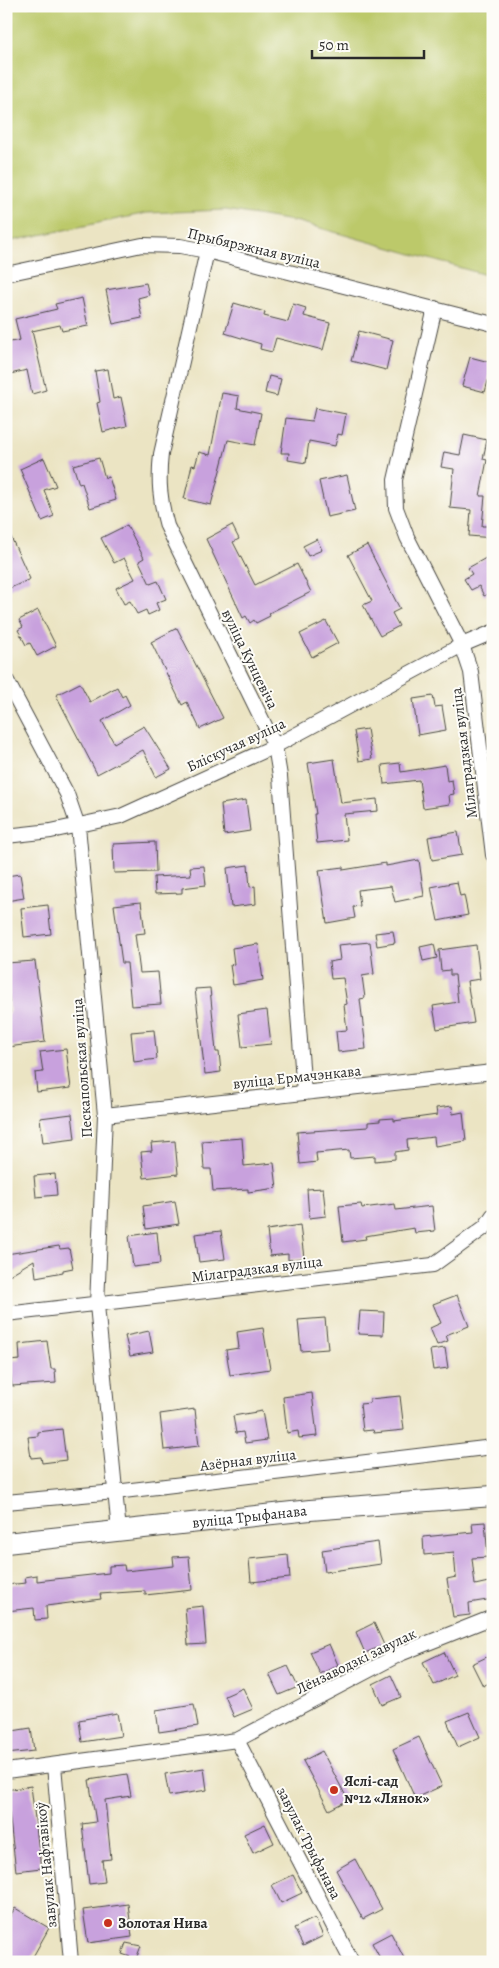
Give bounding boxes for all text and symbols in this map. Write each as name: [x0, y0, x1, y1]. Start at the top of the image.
scale bar: [312, 28, 424, 60]
text: 50 m: [319, 35, 349, 55]
street label: Прыбярэжная вуліца: [186, 223, 323, 273]
street label: вуліца Кунцевіча: [217, 606, 283, 712]
street label: Мілаградзкая вуліца: [446, 686, 482, 819]
street label: Бліскучая вуліца: [183, 713, 289, 777]
street label: Пескапольская вуліца: [67, 997, 97, 1139]
street label: вуліца Ермачэнкава: [232, 1060, 362, 1094]
street label: Мілаградзкая вуліца: [191, 1251, 324, 1287]
street label: Азёрная вуліца: [198, 1444, 297, 1476]
street label: вуліца Трыфанава: [191, 1500, 308, 1533]
street label: Лёнзаводзкі завулак: [293, 1623, 420, 1699]
place label: Яслі-сад №12 «Лянок»: [344, 1771, 430, 1808]
street label: завулак Трыфанава: [272, 1783, 346, 1903]
marker: Яслі-сад №12 «Лянок»: [328, 1784, 340, 1796]
street label: завулак Нафтавікоў: [31, 1801, 61, 1929]
place label: Золотая Нива: [118, 1913, 209, 1933]
marker: Золотая Нива: [102, 1917, 114, 1929]

